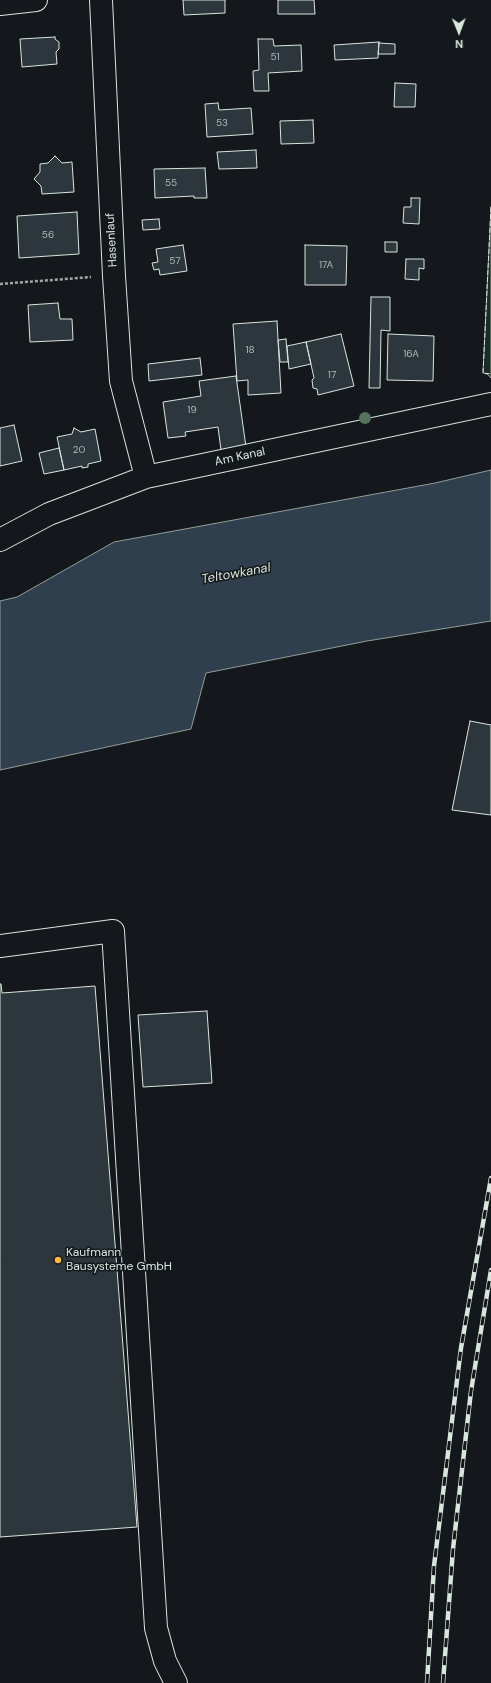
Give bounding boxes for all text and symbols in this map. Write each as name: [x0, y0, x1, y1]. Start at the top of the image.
north arrow: [439, 12, 479, 52]
text: N: [455, 37, 463, 51]
house number: 51: [270, 51, 280, 63]
house number: 53: [216, 117, 228, 129]
house number: 55: [165, 177, 177, 189]
street label: Hasenlauf: [103, 212, 121, 268]
house number: 56: [42, 229, 54, 241]
house number: 57: [169, 255, 181, 267]
house number: 17A: [319, 259, 333, 271]
house number: 18: [245, 344, 255, 356]
house number: 16A: [403, 348, 419, 360]
house number: 17: [328, 369, 336, 381]
house number: 19: [187, 404, 197, 416]
house number: 20: [73, 444, 85, 456]
street label: Am Kanal: [213, 445, 267, 469]
water label: Teltowkanal: [200, 560, 272, 588]
place label: Kaufmann Bausysteme GmbH: [66, 1246, 172, 1274]
marker: Kaufmann Bausysteme GmbH: [53, 1255, 63, 1265]

